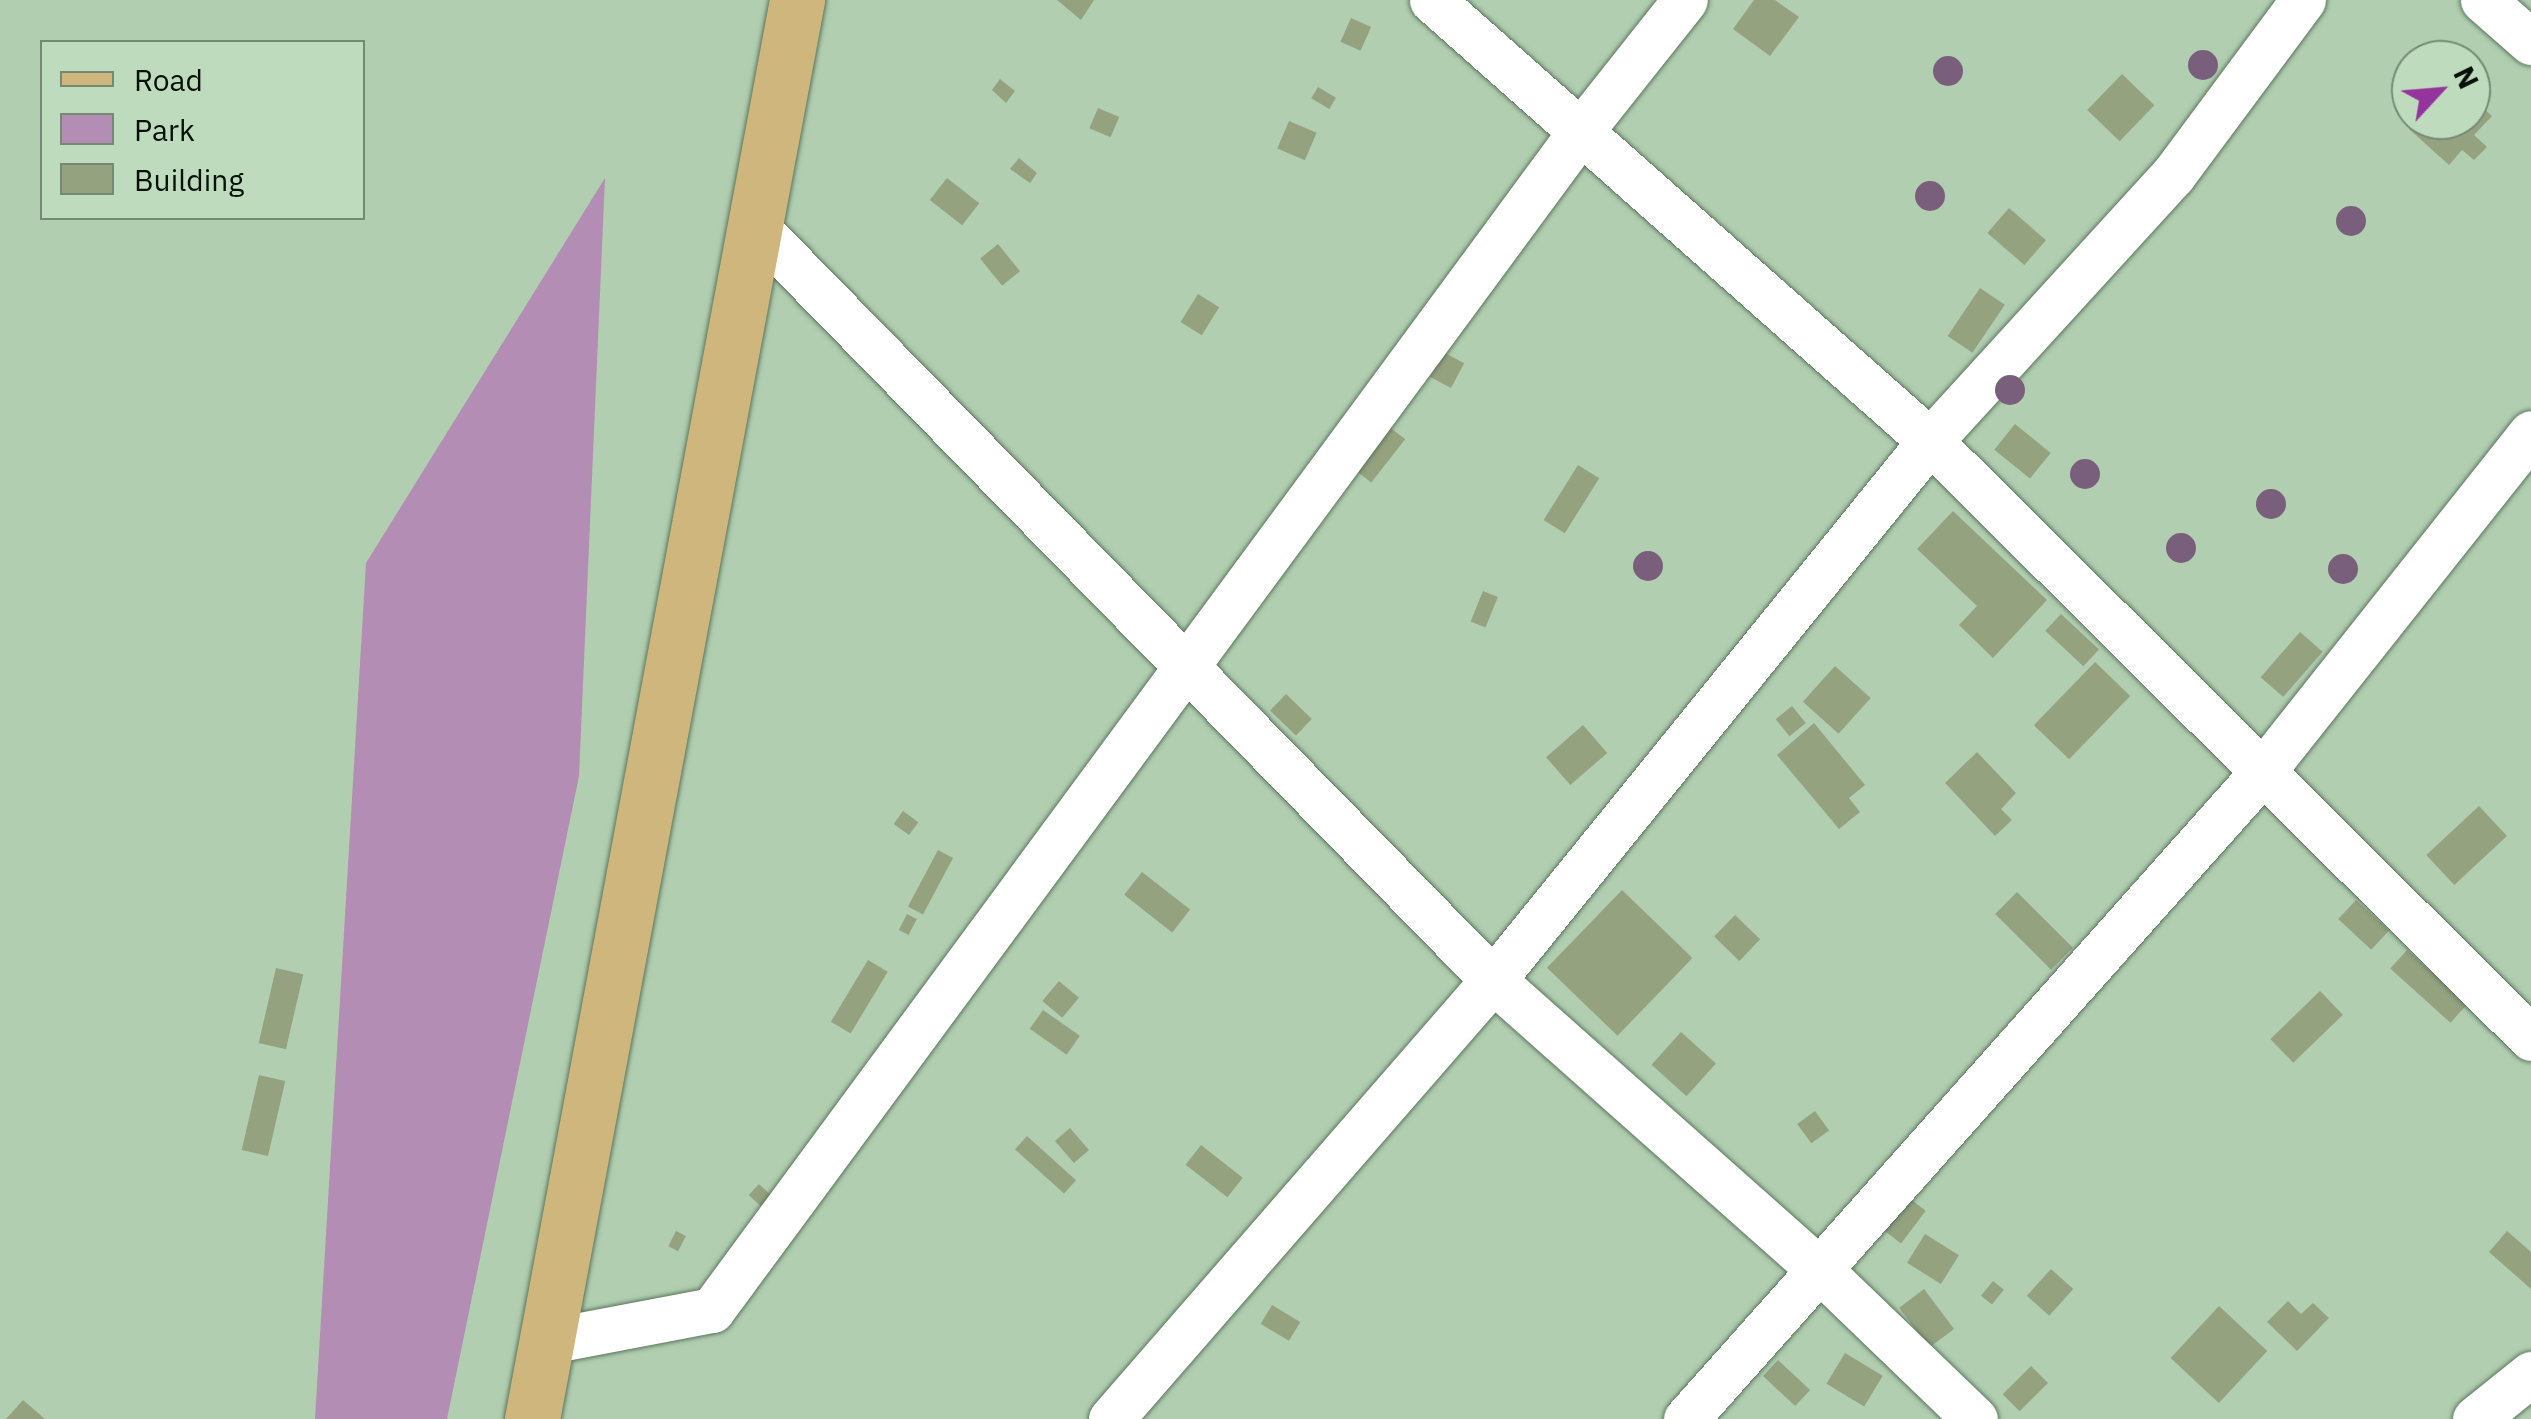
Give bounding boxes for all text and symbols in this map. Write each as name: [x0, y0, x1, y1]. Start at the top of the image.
legend: [40, 40, 365, 220]
north arrow: [2391, 40, 2491, 140]
text: Road: [134, 60, 203, 99]
text: N: [2446, 60, 2488, 95]
text: Park: [134, 110, 195, 149]
text: Building: [134, 160, 244, 199]

